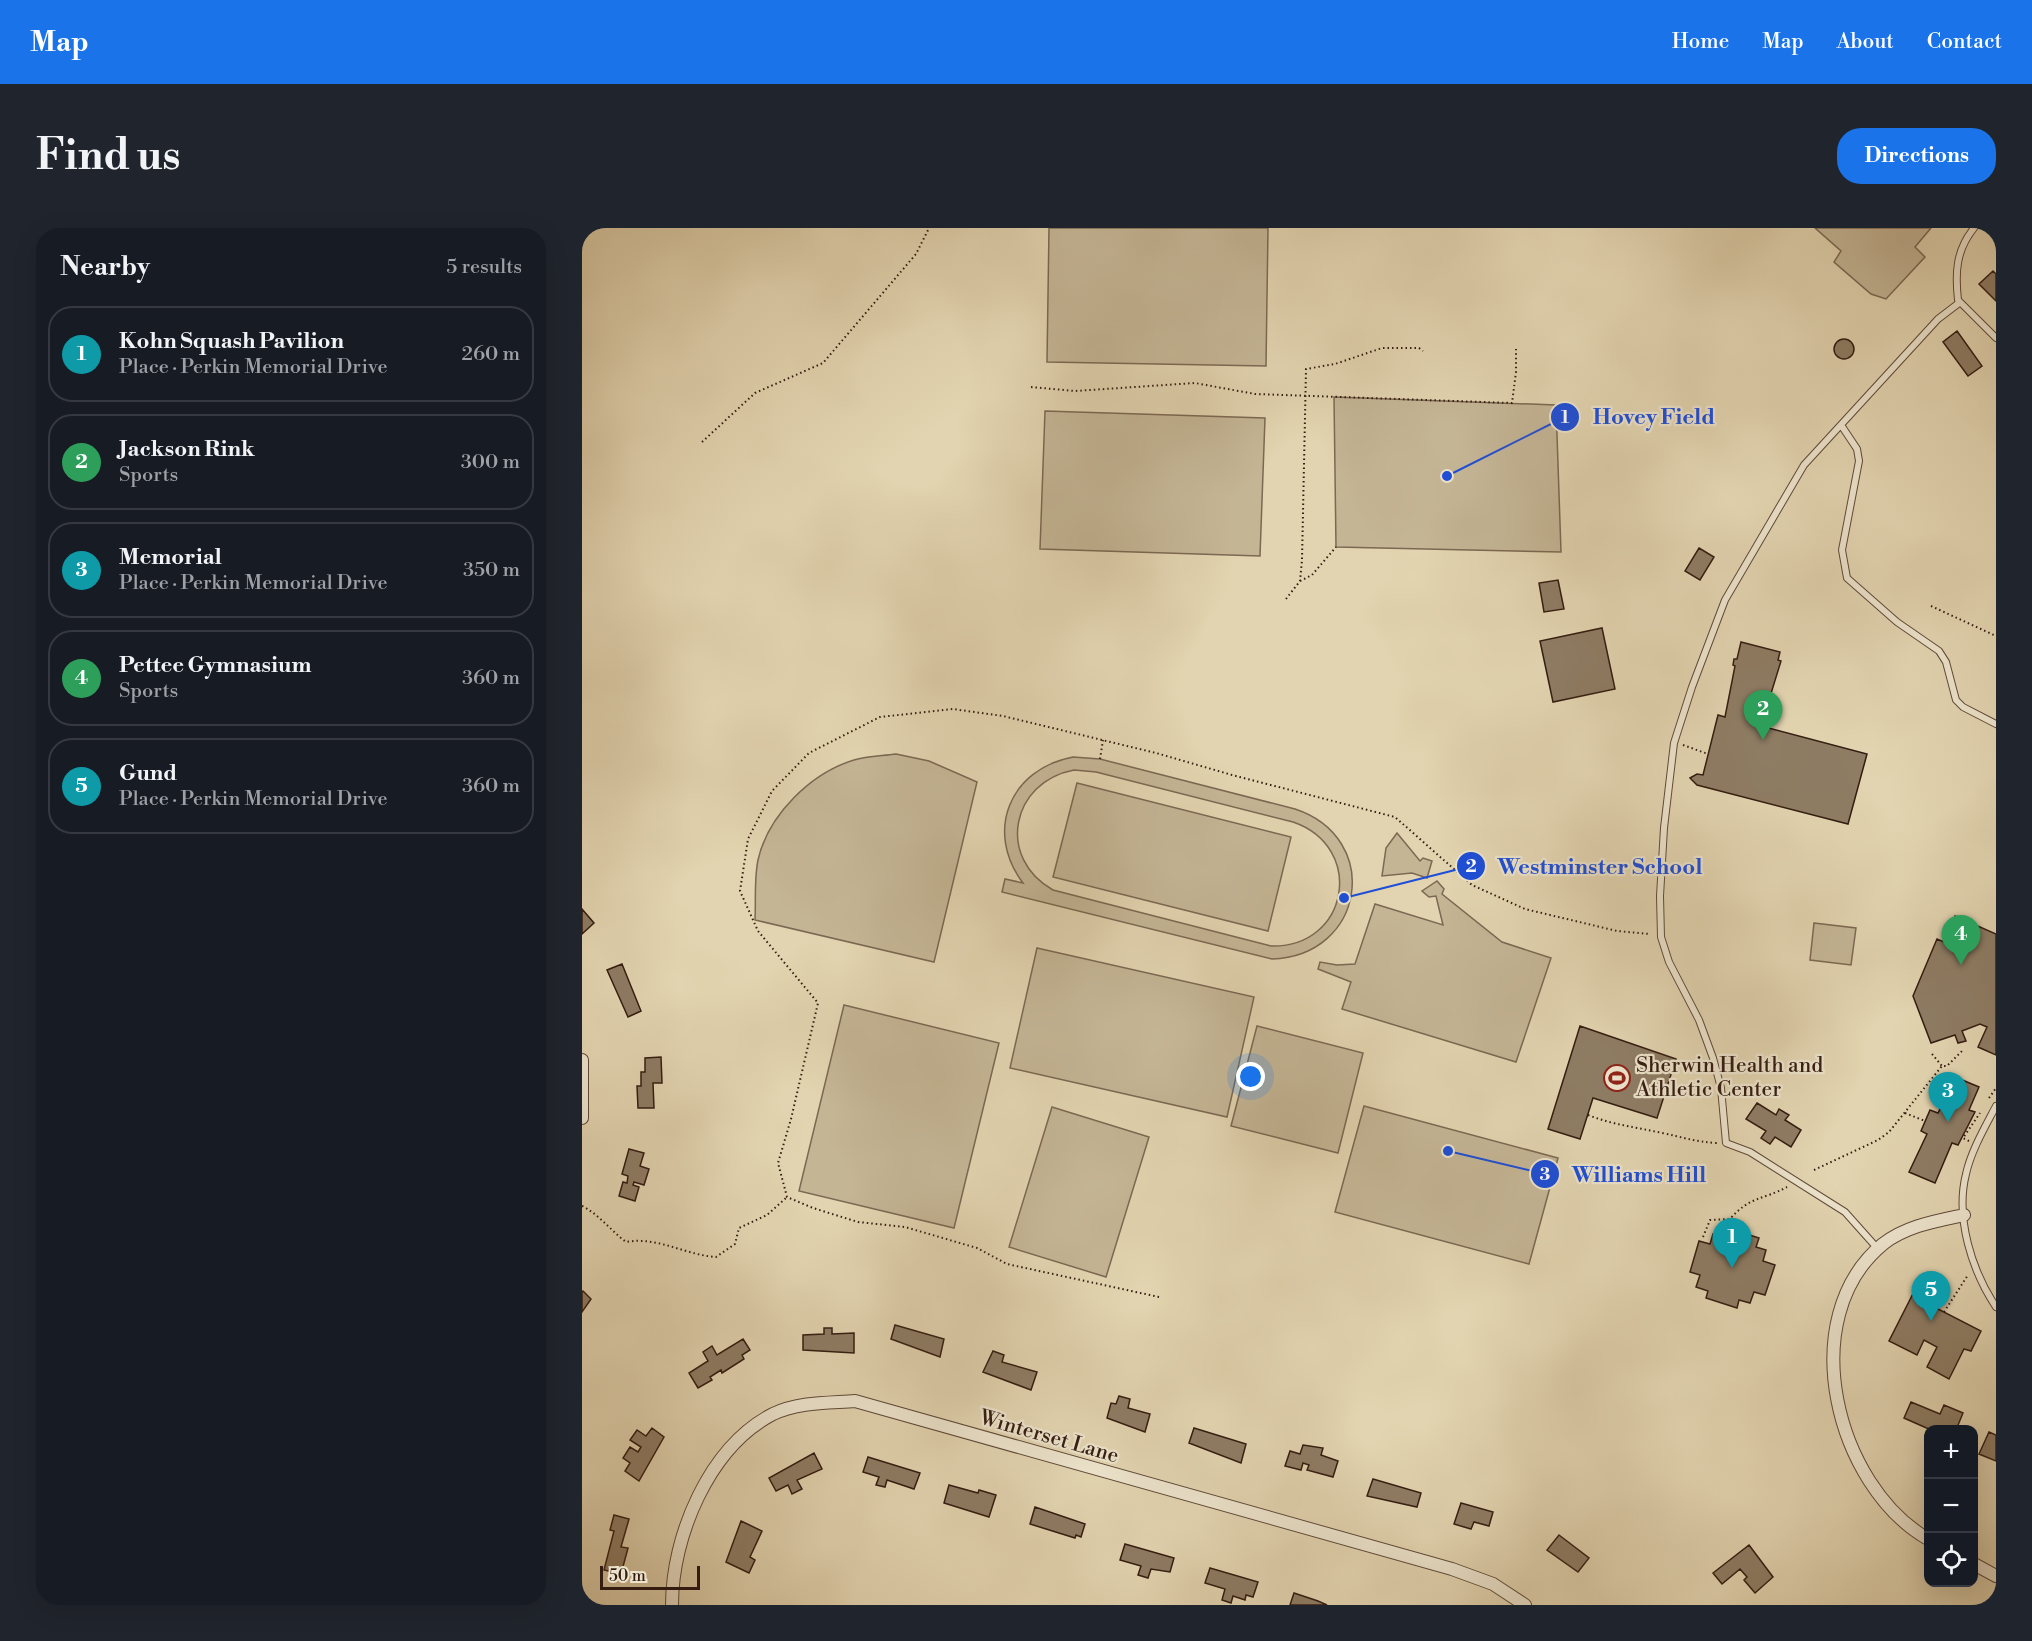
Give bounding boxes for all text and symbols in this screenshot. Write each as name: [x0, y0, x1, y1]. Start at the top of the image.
text: Map: [30, 25, 89, 60]
text: Home: [1672, 29, 1729, 55]
text: Map: [1762, 29, 1804, 55]
text: About: [1837, 29, 1894, 55]
text: Contact: [1927, 29, 2002, 55]
button: Directions: [1837, 128, 1996, 184]
text: Find us: [36, 130, 180, 183]
text: Nearby: [60, 251, 150, 283]
text: 5 results: [446, 255, 522, 280]
text: Kohn Squash Pavilion: [119, 328, 344, 355]
text: 1: [77, 342, 86, 367]
text: 260 m: [462, 342, 520, 367]
text: Place · Perkin Memorial Drive: [119, 355, 388, 380]
callout: Hovey Field: [1550, 397, 1727, 437]
text: Hovey Field: [1593, 404, 1715, 431]
text: 1: [1561, 406, 1570, 429]
text: Jackson Rink: [119, 436, 255, 463]
text: 2: [75, 450, 88, 475]
text: 300 m: [461, 450, 520, 475]
text: Sports: [119, 463, 178, 488]
text: Memorial: [119, 544, 222, 571]
text: 3: [75, 558, 88, 583]
text: 350 m: [463, 558, 520, 583]
text: Place · Perkin Memorial Drive: [119, 571, 388, 596]
text: Pettee Gymnasium: [119, 652, 311, 679]
text: 4: [75, 666, 88, 691]
text: 360 m: [462, 666, 520, 691]
text: Sports: [119, 679, 178, 704]
pin: 2: [1744, 690, 1782, 740]
text: Gund: [119, 760, 177, 787]
text: 5: [75, 774, 88, 799]
text: 360 m: [462, 774, 520, 799]
text: Place · Perkin Memorial Drive: [119, 787, 388, 812]
callout: Westminster School: [1456, 846, 1715, 886]
text: Westminster School: [1497, 854, 1702, 881]
text: 2: [1465, 855, 1477, 878]
pin: 4: [1942, 916, 1980, 965]
place label: Sherwin Health and Athletic Center: [1635, 1053, 1823, 1103]
your location: [1236, 1062, 1265, 1091]
sports icon: Sherwin Health and Athletic Center: [1602, 1063, 1632, 1093]
pin: 3: [1928, 1072, 1968, 1122]
callout: Williams Hill: [1530, 1154, 1718, 1194]
text: Williams Hill: [1571, 1162, 1706, 1189]
text: 3: [1540, 1163, 1551, 1186]
pin: 1: [1712, 1218, 1752, 1268]
pin: 5: [1912, 1272, 1950, 1321]
street label: Winterset Lane: [975, 1404, 1122, 1469]
map controls: [1924, 1425, 1978, 1587]
button: +: [1924, 1425, 1978, 1479]
button: −: [1924, 1479, 1978, 1533]
button: locate: [1924, 1533, 1978, 1587]
scale bar: [600, 1563, 700, 1590]
text: 50 m: [609, 1566, 646, 1586]

